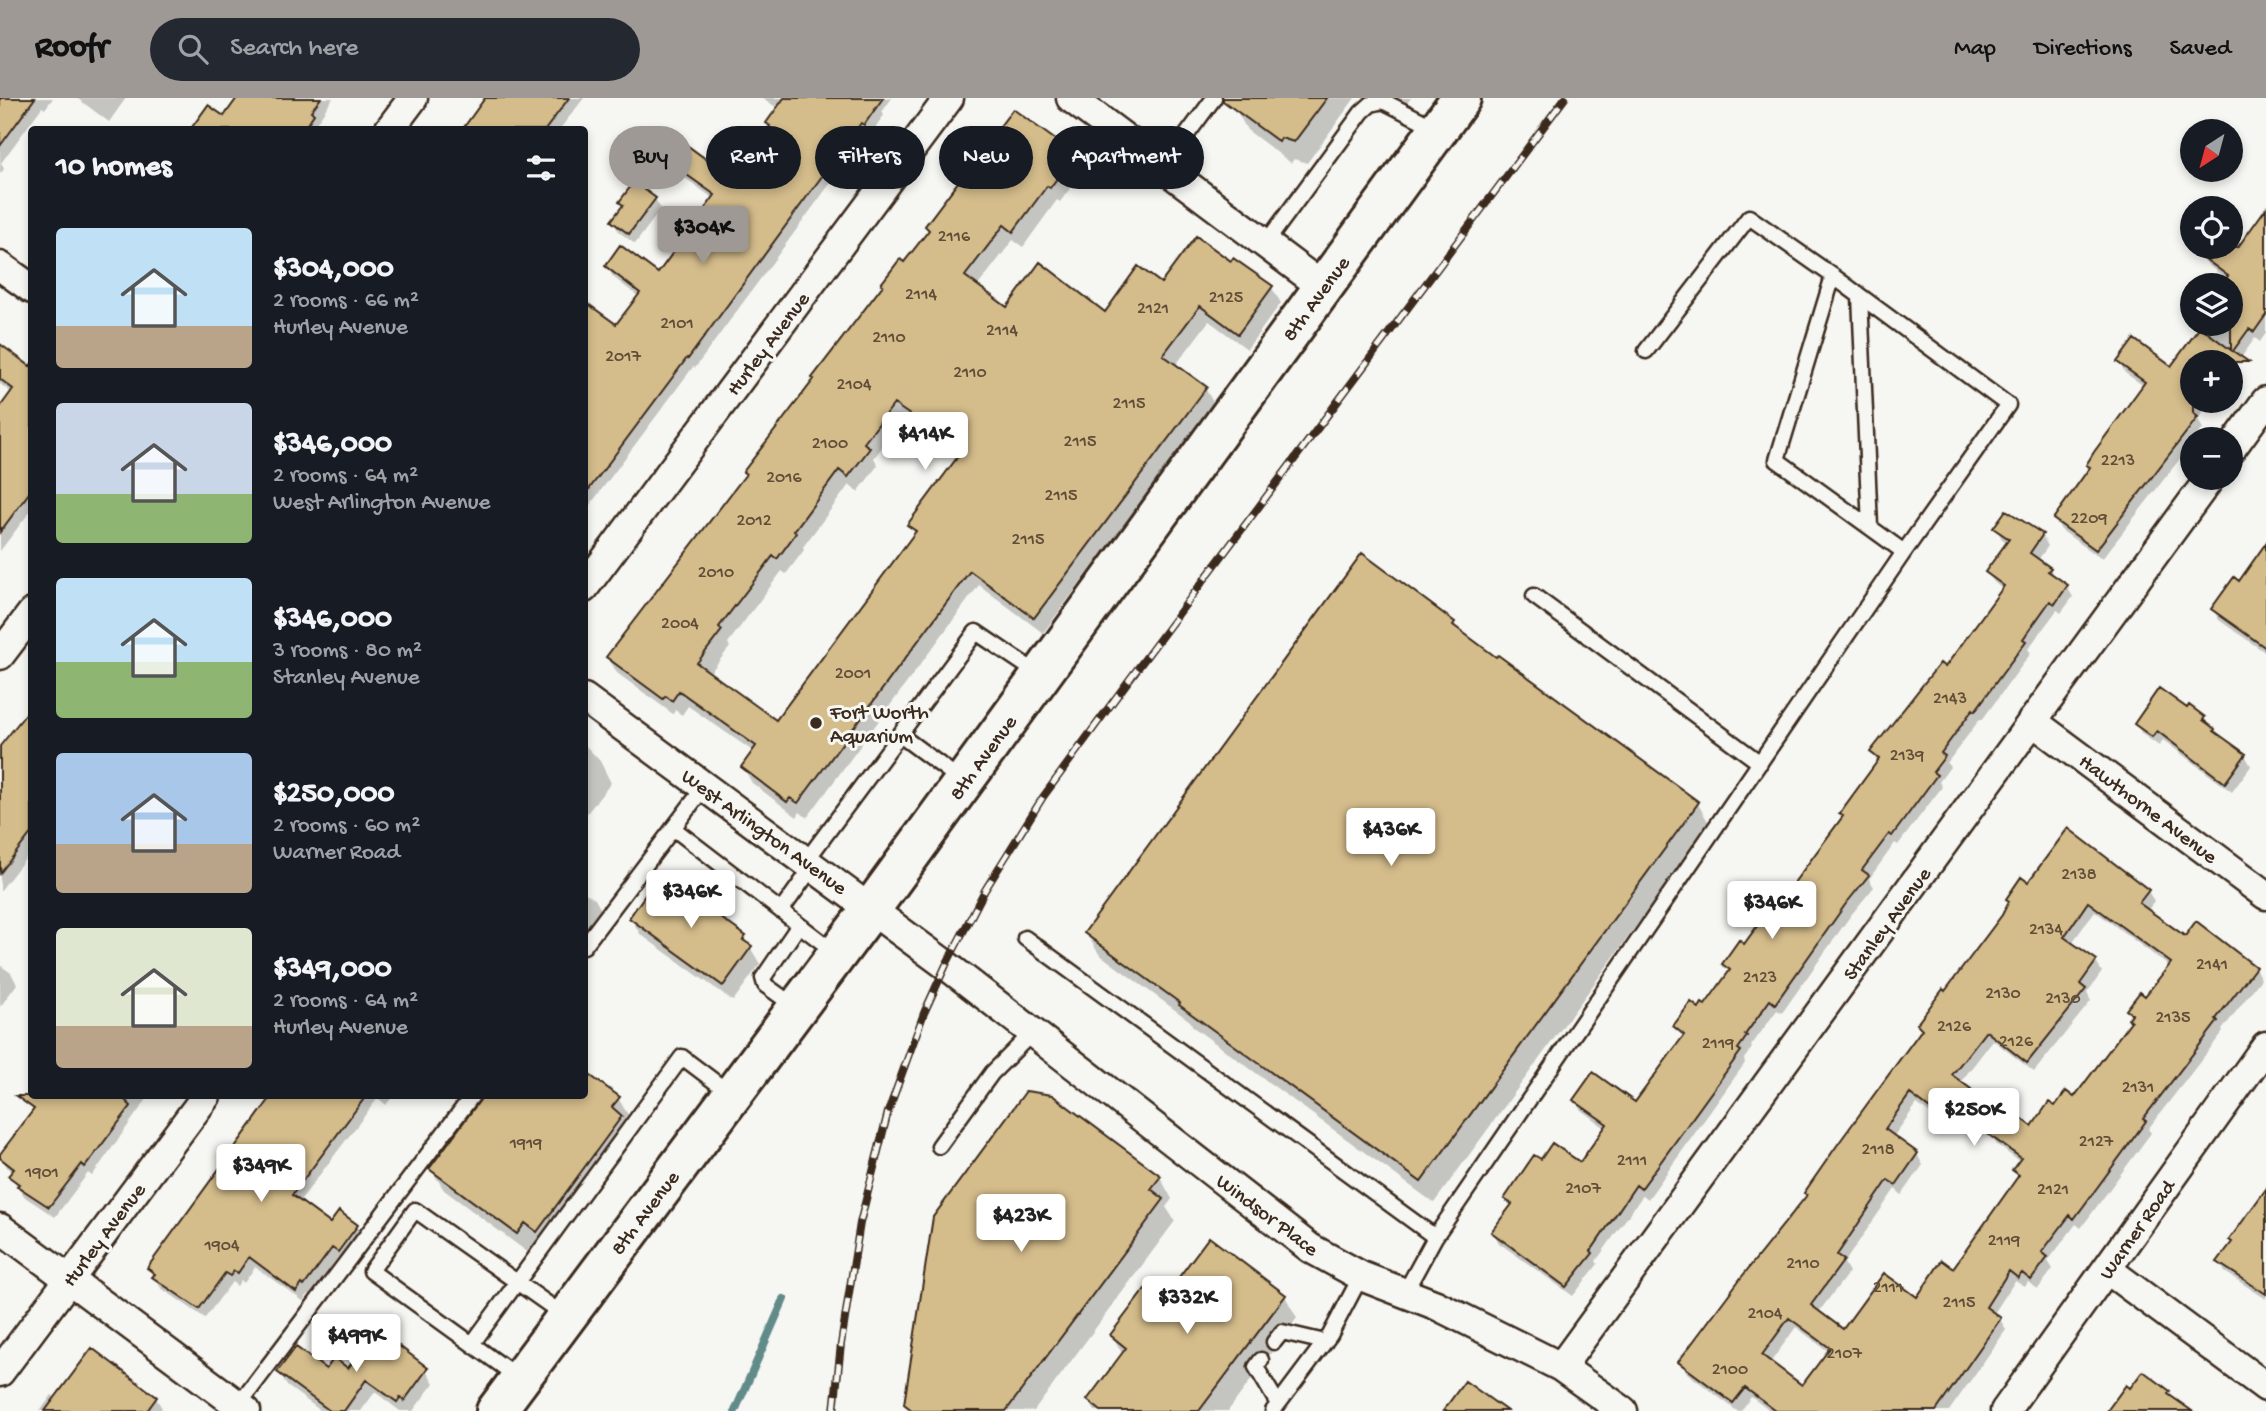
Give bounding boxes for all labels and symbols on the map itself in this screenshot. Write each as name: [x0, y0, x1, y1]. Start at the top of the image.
north arrow: [2180, 119, 2244, 182]
pin: $304K: [654, 206, 752, 266]
house number: 2116: [938, 227, 971, 248]
street label: 8th Avenue: [1278, 252, 1358, 348]
house number: 2114: [905, 285, 937, 306]
street label: Hurley Avenue: [723, 287, 818, 402]
house number: 2125: [1209, 288, 1243, 309]
house number: 2121: [1137, 299, 1169, 320]
house number: 2101: [660, 314, 694, 335]
house number: 2114: [986, 321, 1018, 342]
house number: 2110: [872, 328, 906, 349]
house number: 2017: [605, 347, 641, 368]
house number: 2110: [953, 363, 987, 384]
house number: 2104: [837, 375, 872, 396]
house number: 2115: [1113, 394, 1145, 415]
pin: $414K: [876, 412, 974, 472]
house number: 2115: [1064, 432, 1096, 453]
house number: 2100: [812, 434, 848, 455]
house number: 2213: [2101, 451, 2135, 472]
house number: 2016: [766, 468, 803, 489]
house number: 2115: [1045, 486, 1077, 507]
house number: 2209: [2071, 509, 2107, 530]
house number: 2012: [736, 511, 772, 532]
house number: 2115: [1012, 530, 1044, 551]
house number: 2010: [698, 563, 734, 584]
house number: 2004: [661, 614, 699, 635]
house number: 2001: [835, 664, 871, 685]
house number: 2143: [1933, 689, 1967, 710]
place label: Fort Worth Aquarium: [829, 702, 929, 751]
street label: 8th Avenue: [945, 711, 1025, 807]
marker: Fort Worth Aquarium: [808, 715, 824, 731]
house number: 2139: [1890, 746, 1924, 767]
street label: Hawthorne Avenue: [2073, 751, 2222, 872]
street label: West Arlington Avenue: [675, 765, 852, 903]
pin: $436K: [1342, 808, 1440, 868]
street label: Stanley Avenue: [1839, 863, 1939, 987]
house number: 2138: [2061, 865, 2097, 886]
pin: $346K: [642, 870, 740, 930]
pin: $346K: [1723, 882, 1821, 941]
house number: 2134: [2029, 920, 2063, 941]
house number: 2141: [2196, 955, 2228, 976]
house number: 2123: [1743, 968, 1777, 989]
house number: 2130: [1985, 984, 2021, 1005]
house number: 2130: [2045, 989, 2081, 1010]
house number: 2135: [2156, 1008, 2190, 1029]
house number: 2126: [1937, 1017, 1972, 1038]
house number: 2126: [1999, 1032, 2034, 1053]
house number: 2119: [1702, 1034, 1734, 1055]
house number: 2131: [2122, 1078, 2154, 1099]
pin: $250K: [1925, 1088, 2023, 1148]
house number: 2127: [2079, 1132, 2114, 1153]
house number: 1919: [509, 1134, 542, 1155]
house number: 2118: [1861, 1140, 1895, 1161]
pin: $349K: [212, 1144, 310, 1204]
house number: 2111: [1617, 1151, 1647, 1172]
house number: 1901: [24, 1163, 59, 1184]
street label: 8th Avenue: [607, 1166, 687, 1261]
street label: Windsor Place: [1210, 1170, 1323, 1264]
street label: Warner Road: [2095, 1175, 2183, 1286]
street label: Hurley Avenue: [59, 1178, 154, 1293]
house number: 2107: [1565, 1179, 1601, 1200]
house number: 2121: [2037, 1180, 2069, 1201]
pin: $423K: [972, 1194, 1070, 1254]
house number: 2119: [1988, 1231, 2020, 1252]
house number: 1904: [203, 1236, 240, 1257]
house number: 2110: [1786, 1254, 1820, 1275]
pin: $332K: [1138, 1276, 1236, 1336]
house number: 2111: [1873, 1278, 1903, 1299]
house number: 2115: [1943, 1293, 1975, 1314]
house number: 2104: [1748, 1304, 1783, 1325]
pin: $499K: [307, 1314, 405, 1374]
house number: 2107: [1826, 1344, 1862, 1365]
house number: 2100: [1712, 1360, 1748, 1381]

